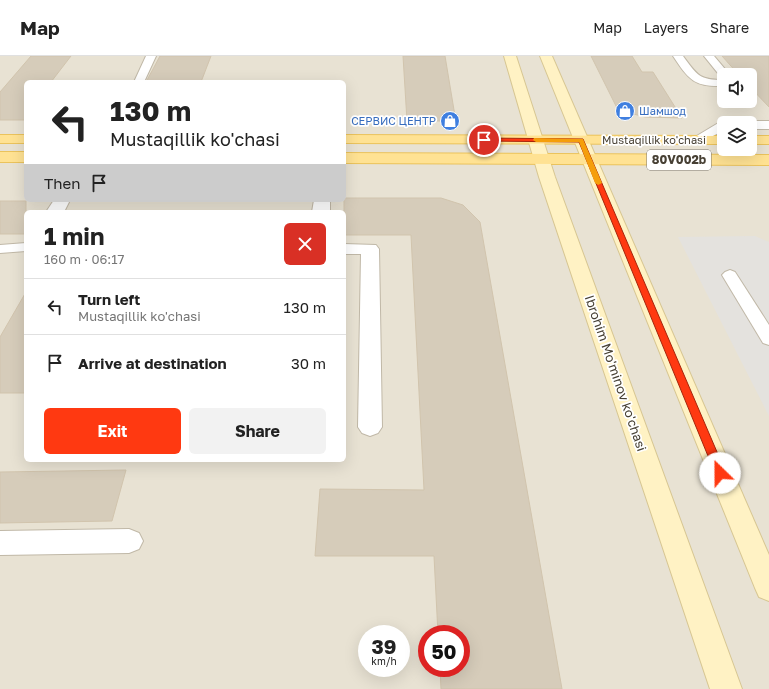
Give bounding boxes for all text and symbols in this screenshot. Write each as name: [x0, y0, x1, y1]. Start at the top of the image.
text: Map: [20, 16, 60, 39]
text: Map: [593, 19, 622, 36]
text: Layers: [644, 19, 688, 36]
text: Share: [710, 19, 749, 36]
map controls: [717, 68, 757, 156]
button: sound: [717, 68, 757, 108]
text: 130 m: [110, 94, 191, 127]
icon: left: [44, 96, 96, 148]
shop icon: Шамшод: [614, 100, 636, 122]
place label: Шамшод: [639, 104, 686, 117]
shop icon: СЕРВИС ЦЕНТР: [439, 110, 461, 132]
place label: СЕРВИС ЦЕНТР: [351, 114, 436, 127]
button: layers: [717, 116, 757, 156]
pin: [467, 123, 501, 157]
text: Mustaqillik ko'chasi: [110, 128, 280, 150]
icon: arrive: [473, 129, 495, 151]
street label: Mustaqillik ko'chasi: [602, 133, 706, 146]
road number: 80V002b: [647, 150, 711, 170]
icon: arrive: [88, 172, 110, 194]
text: Then: [44, 174, 80, 192]
text: 1 min: [44, 221, 104, 250]
button: close: [284, 223, 326, 265]
text: 160 m · 06:17: [44, 251, 124, 267]
text: Turn left: [78, 290, 140, 308]
street label: Ibrohim Mo'minov ko'chasi: [582, 293, 650, 453]
icon: left: [44, 296, 66, 318]
text: 130 m: [284, 298, 326, 316]
text: Mustaqillik ko'chasi: [78, 308, 201, 324]
icon: arrive: [44, 352, 66, 374]
text: Arrive at destination: [78, 354, 227, 372]
text: 30 m: [291, 354, 326, 372]
button: Exit: [44, 408, 181, 454]
button: Share: [189, 408, 326, 454]
position arrow: [699, 452, 741, 494]
speed limit sign: 50: [418, 625, 470, 677]
text: 39: [372, 634, 396, 658]
text: km/h: [371, 655, 397, 667]

